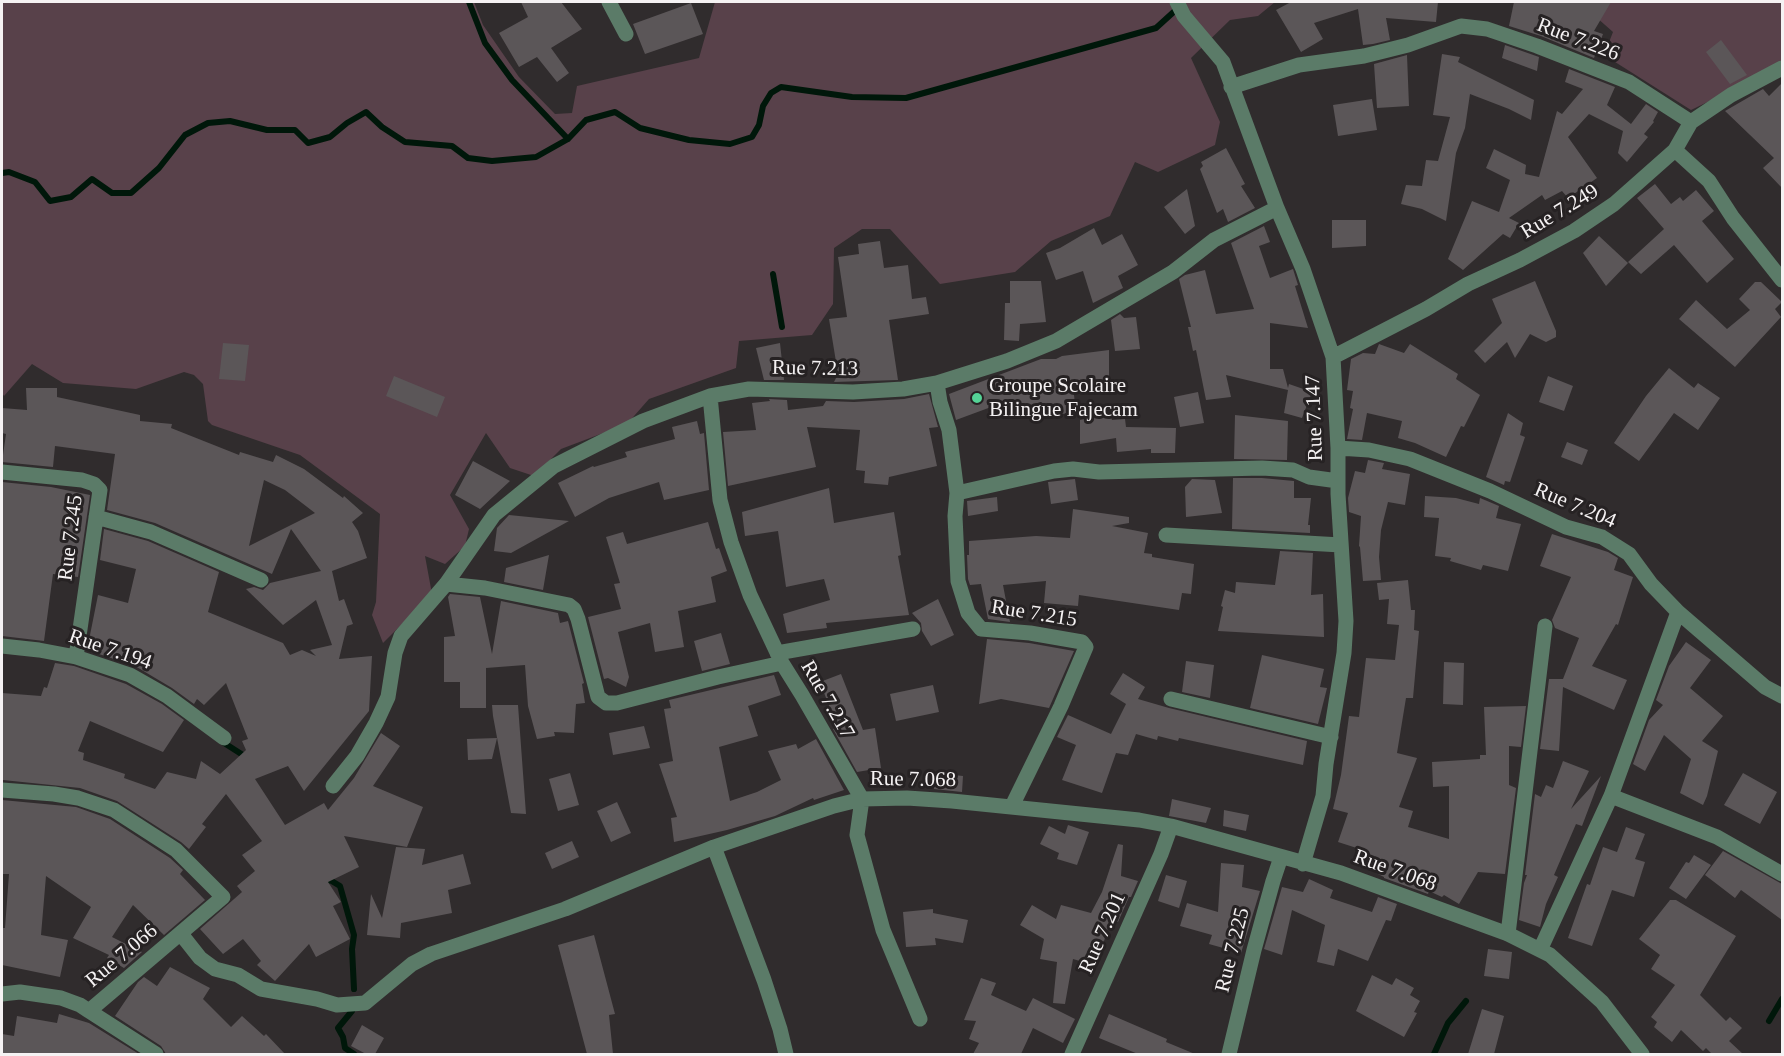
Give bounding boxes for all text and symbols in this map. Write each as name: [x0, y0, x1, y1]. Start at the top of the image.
street label: Rue 7.226: [1533, 13, 1623, 67]
street label: Rue 7.249: [1517, 179, 1603, 245]
street label: Rue 7.213: [772, 356, 858, 382]
place label: Groupe Scolaire Bilingue Fajecam: [989, 373, 1138, 423]
street label: Rue 7.147: [1301, 374, 1329, 462]
marker: Groupe Scolaire Bilingue Fajecam: [970, 391, 984, 405]
street label: Rue 7.204: [1530, 478, 1620, 534]
street label: Rue 7.245: [53, 494, 89, 582]
street label: Rue 7.215: [989, 595, 1079, 633]
street label: Rue 7.194: [65, 624, 155, 676]
street label: Rue 7.217: [795, 656, 859, 744]
street label: Rue 7.068: [870, 767, 956, 793]
street label: Rue 7.068: [1350, 844, 1440, 898]
street label: Rue 7.201: [1074, 888, 1132, 978]
street label: Rue 7.225: [1210, 905, 1256, 995]
street label: Rue 7.066: [81, 919, 163, 993]

